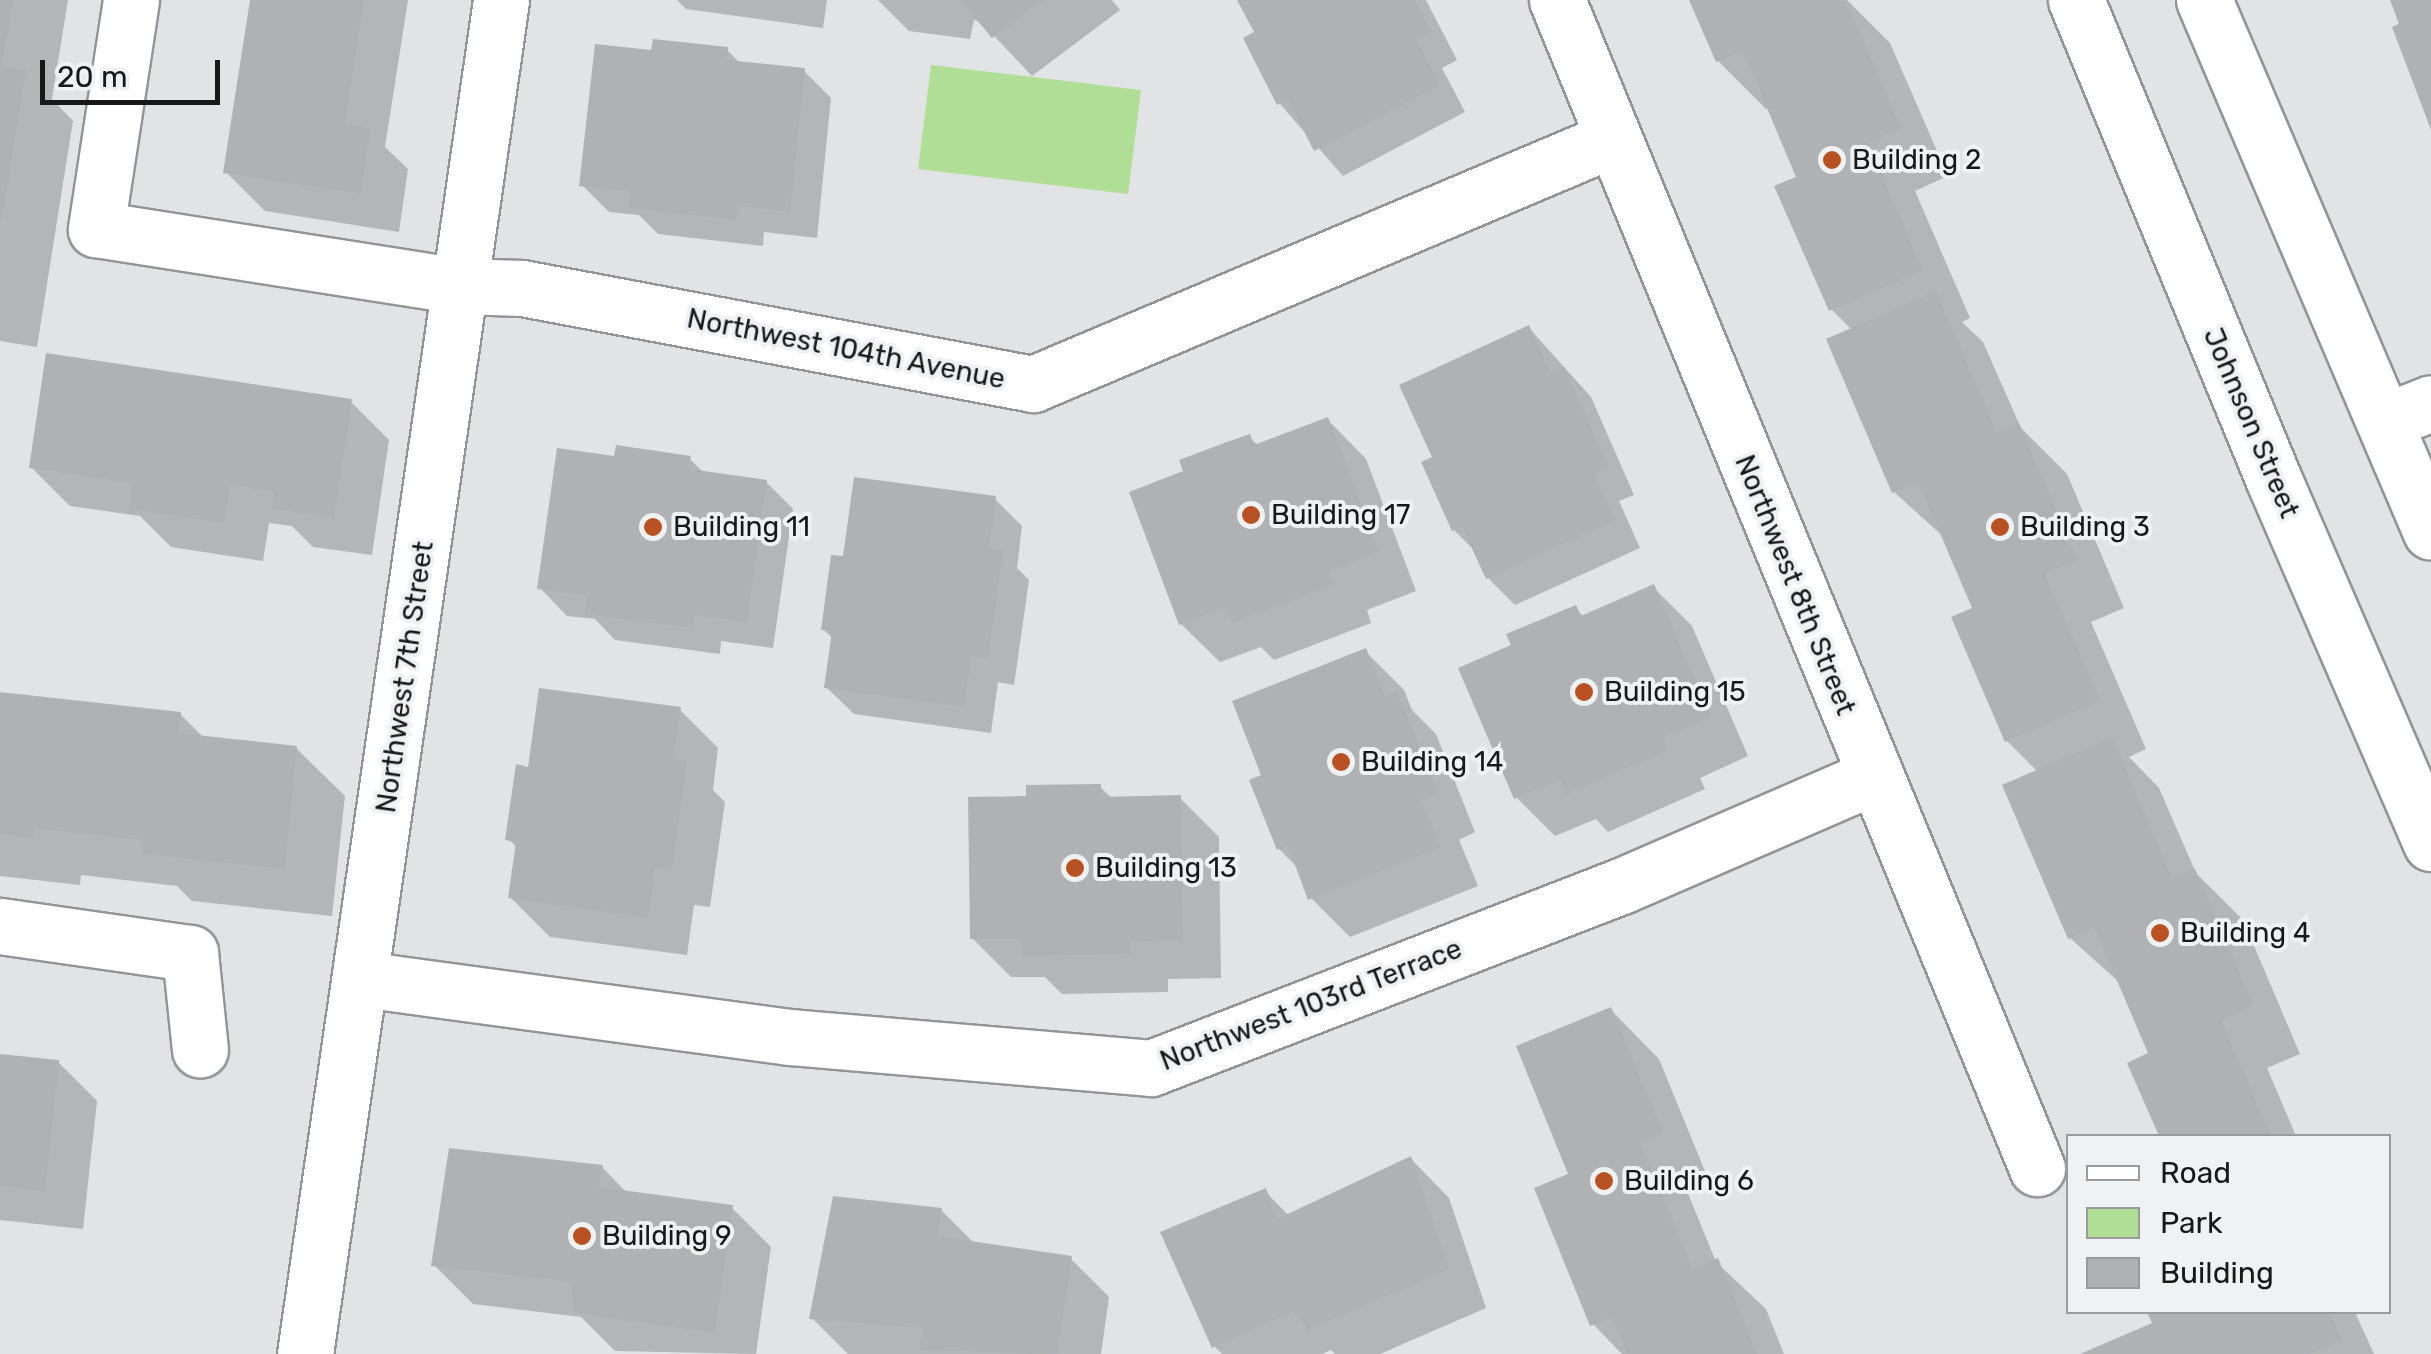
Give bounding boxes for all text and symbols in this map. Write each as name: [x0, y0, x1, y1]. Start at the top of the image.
scale bar: [45, 40, 225, 102]
text: 20 m: [57, 59, 128, 95]
place label: Building 2: [1852, 143, 1982, 177]
marker: Building 2: [1821, 149, 1843, 171]
street label: Northwest 104th Avenue: [684, 302, 1008, 396]
street label: Johnson Street: [2196, 323, 2306, 523]
street label: Northwest 8th Street: [1727, 450, 1863, 720]
place label: Building 17: [1271, 498, 1410, 532]
marker: Building 17: [1240, 504, 1262, 526]
place label: Building 11: [673, 510, 810, 544]
place label: Building 3: [2020, 510, 2150, 544]
marker: Building 11: [642, 516, 664, 538]
marker: Building 3: [1989, 516, 2011, 538]
street label: Northwest 7th Street: [369, 539, 441, 815]
place label: Building 15: [1604, 675, 1746, 709]
marker: Building 15: [1573, 681, 1595, 703]
place label: Building 14: [1361, 745, 1503, 779]
marker: Building 14: [1330, 751, 1352, 773]
place label: Building 13: [1095, 851, 1237, 885]
marker: Building 13: [1064, 857, 1086, 879]
place label: Building 4: [2180, 916, 2311, 950]
marker: Building 4: [2149, 922, 2171, 944]
street label: Northwest 103rd Terrace: [1155, 932, 1467, 1078]
legend: [2066, 1134, 2391, 1314]
text: Road: [2160, 1155, 2231, 1191]
place label: Building 6: [1624, 1164, 1754, 1198]
marker: Building 6: [1593, 1170, 1615, 1192]
text: Park: [2160, 1205, 2222, 1241]
place label: Building 9: [602, 1219, 732, 1253]
marker: Building 9: [571, 1225, 593, 1247]
text: Building: [2160, 1255, 2274, 1291]

